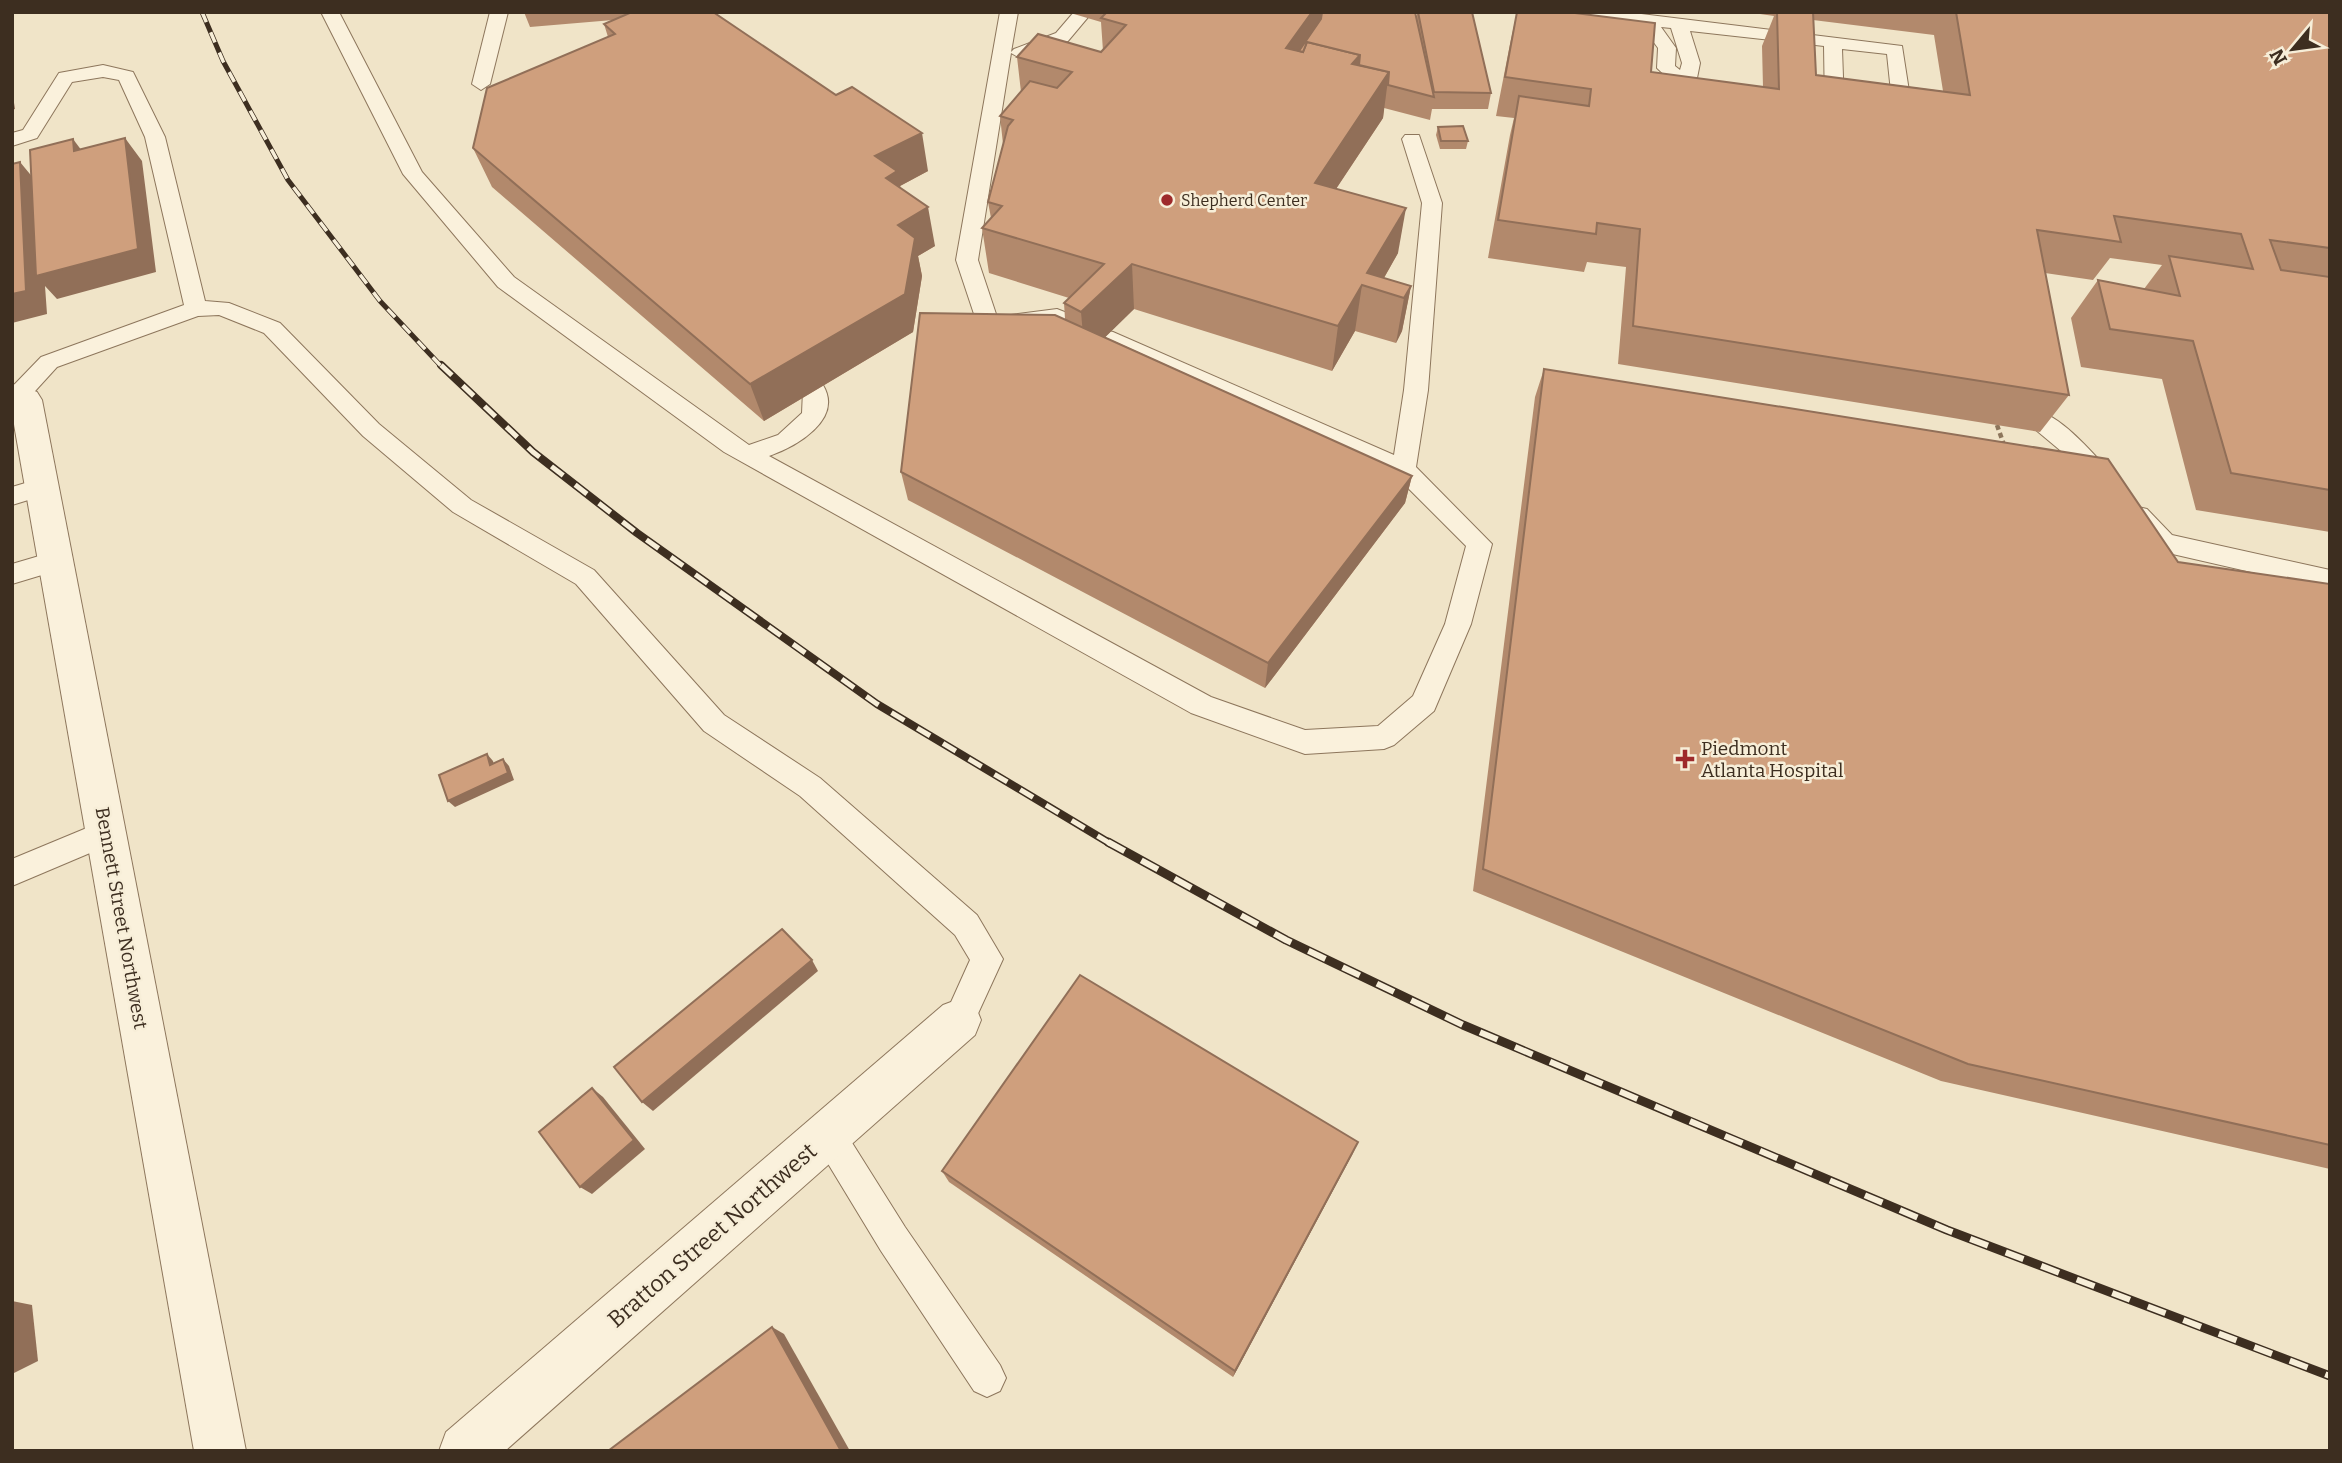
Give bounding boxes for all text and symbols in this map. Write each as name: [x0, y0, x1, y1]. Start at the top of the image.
north arrow: [2258, 14, 2328, 84]
text: N: [2265, 45, 2292, 69]
place label: Shepherd Center: [1181, 191, 1307, 210]
marker: Shepherd Center: [1159, 192, 1175, 208]
place label: Piedmont Atlanta Hospital: [1701, 737, 1843, 782]
marker: Piedmont Atlanta Hospital: [1675, 749, 1695, 769]
street label: Bennett Street Northwest: [91, 805, 152, 1031]
street label: Bratton Street Northwest: [602, 1137, 822, 1333]

